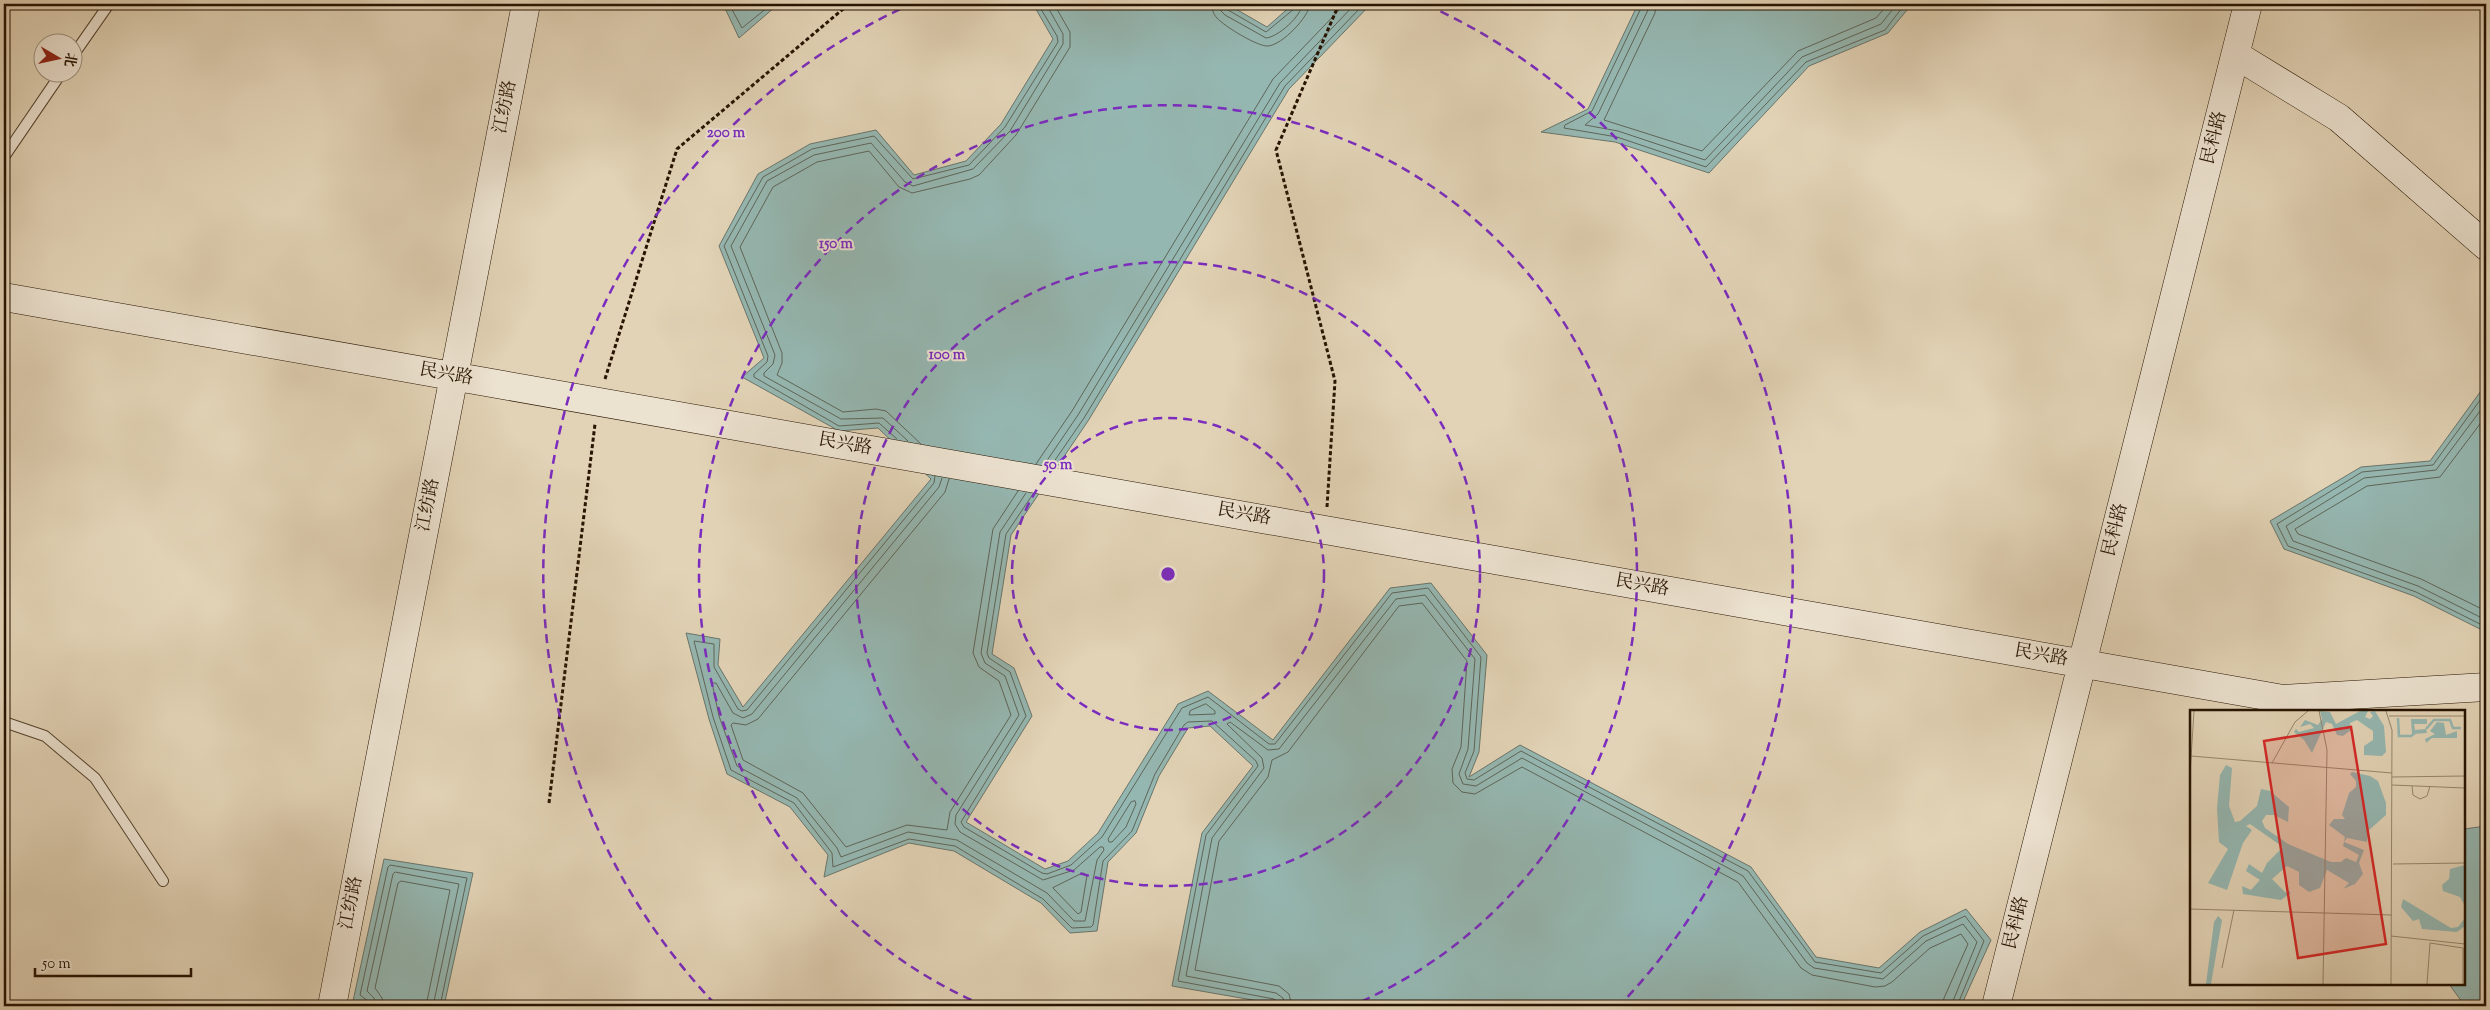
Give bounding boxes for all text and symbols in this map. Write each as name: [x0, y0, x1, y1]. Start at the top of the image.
north arrow: [32, 32, 82, 82]
text: 北: [58, 51, 80, 68]
street label: 江纺路: [488, 78, 524, 136]
street label: 民科路: [2196, 109, 2234, 167]
text: 200 m: [707, 123, 746, 144]
text: 150 m: [819, 234, 853, 255]
text: 100 m: [929, 345, 966, 366]
street label: 民兴路: [417, 358, 475, 392]
street label: 民兴路: [816, 428, 874, 462]
text: 50 m: [1043, 455, 1073, 476]
street label: 江纺路: [411, 476, 447, 534]
street label: 民兴路: [1215, 498, 1273, 532]
street label: 民科路: [2097, 501, 2135, 559]
centre of rings: [1159, 565, 1177, 583]
street label: 民兴路: [1613, 569, 1671, 603]
street label: 民兴路: [2012, 639, 2070, 673]
inset map: [2190, 710, 2465, 985]
street label: 江纺路: [334, 874, 370, 932]
street label: 民科路: [1998, 894, 2036, 952]
scale bar: [35, 945, 191, 977]
text: 50 m: [41, 954, 71, 975]

